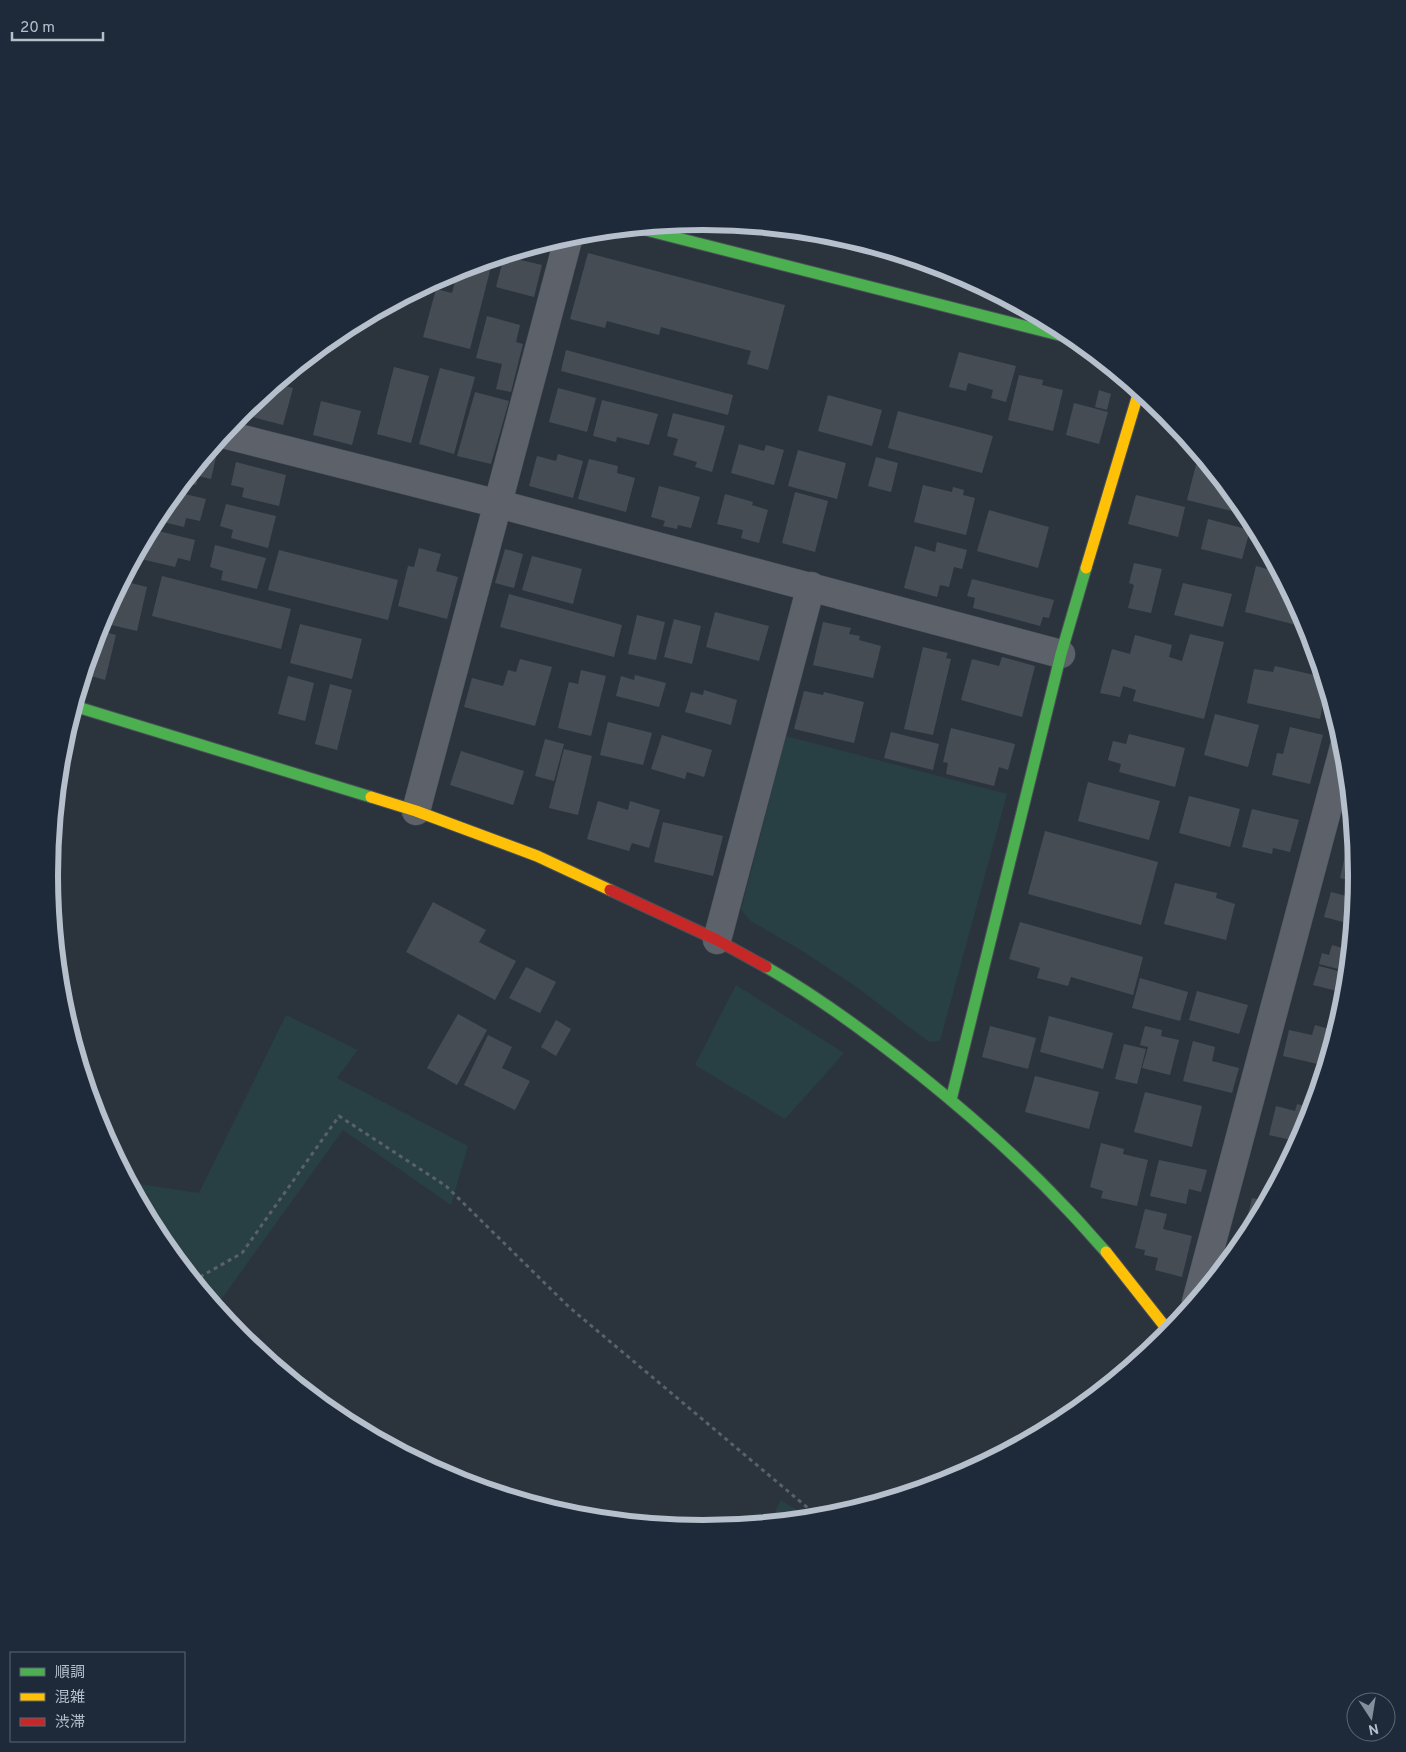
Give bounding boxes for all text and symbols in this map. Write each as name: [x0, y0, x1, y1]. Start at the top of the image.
scale bar: [12, 10, 104, 42]
text: 20 m: [20, 19, 55, 38]
legend: [10, 1652, 185, 1742]
text: 順調: [55, 1664, 85, 1683]
text: 混雑: [55, 1689, 85, 1708]
north arrow: [1346, 1692, 1396, 1742]
text: 渋滞: [55, 1714, 85, 1733]
text: N: [1367, 1719, 1380, 1738]

